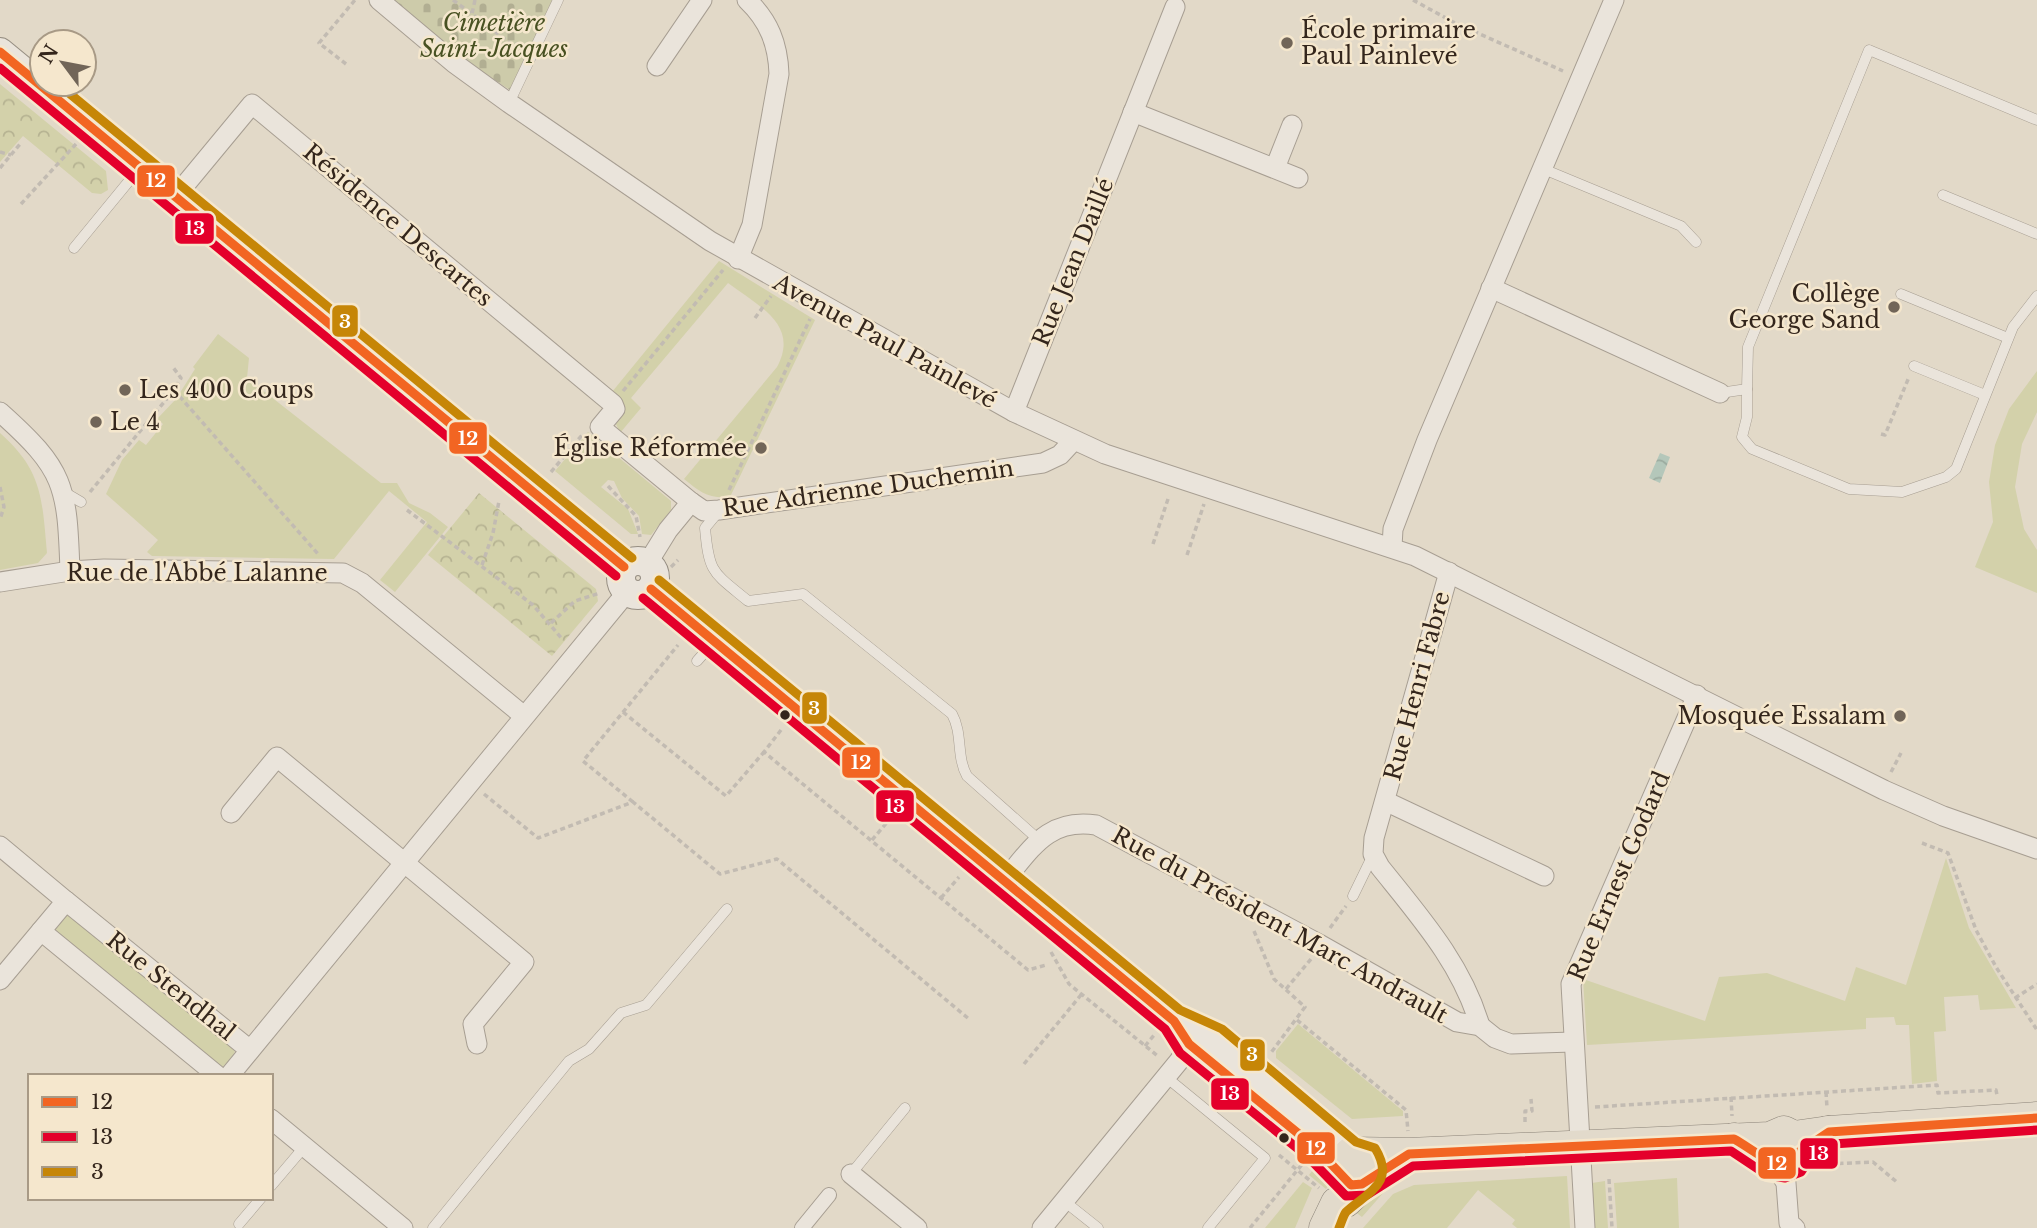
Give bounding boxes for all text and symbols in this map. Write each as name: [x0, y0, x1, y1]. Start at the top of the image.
park label: Cimetière Saint-Jacques: [420, 9, 568, 63]
place label: École primaire Paul Painlevé: [1301, 15, 1476, 70]
north arrow: [28, 28, 98, 98]
marker: École primaire Paul Painlevé: [1279, 35, 1295, 51]
text: N: [35, 40, 64, 68]
street label: Résidence Descartes: [298, 138, 498, 312]
line badge: 12: [136, 164, 176, 198]
text: 12: [146, 169, 166, 192]
street label: Rue Jean Daillé: [1026, 174, 1120, 350]
line badge: 13: [174, 212, 215, 245]
text: 13: [185, 217, 205, 240]
street label: Avenue Paul Painlevé: [768, 267, 1002, 414]
place label: Collège George Sand: [1728, 280, 1880, 334]
marker: Collège George Sand: [1886, 299, 1902, 315]
line badge: 3: [331, 304, 359, 338]
text: 3: [339, 310, 351, 333]
place label: Les 400 Coups: [139, 376, 314, 404]
marker: Les 400 Coups: [117, 382, 133, 398]
place label: Le 4: [110, 408, 160, 436]
marker: Le 4: [88, 414, 104, 430]
line badge: 12: [448, 421, 488, 455]
text: 12: [458, 427, 478, 450]
place label: Église Réformée: [554, 433, 747, 462]
marker: Église Réformée: [753, 440, 769, 456]
street label: Rue Adrienne Duchemin: [720, 454, 1016, 522]
street label: Rue de l'Abbé Lalanne: [66, 559, 328, 587]
street label: Rue Henri Fabre: [1378, 588, 1456, 784]
line badge: 3: [801, 691, 828, 725]
text: 3: [808, 697, 820, 720]
place label: Mosquée Essalam: [1677, 702, 1886, 730]
unlabelled marker: [778, 708, 792, 722]
marker: Mosquée Essalam: [1892, 708, 1908, 724]
line badge: 12: [841, 746, 881, 779]
text: 12: [851, 751, 871, 774]
street label: Rue Ernest Godard: [1562, 767, 1676, 985]
line badge: 13: [875, 789, 915, 823]
text: 13: [885, 795, 905, 818]
street label: Rue du Président Marc Andrault: [1107, 821, 1453, 1029]
street label: Rue Stendhal: [101, 926, 241, 1046]
line badge: 3: [1239, 1038, 1266, 1072]
text: 3: [1246, 1043, 1258, 1066]
legend: [28, 1074, 273, 1200]
line badge: 13: [1210, 1077, 1250, 1111]
text: 13: [1220, 1082, 1240, 1105]
text: 12: [91, 1089, 113, 1115]
text: 13: [91, 1124, 113, 1150]
unlabelled marker: [1277, 1131, 1291, 1145]
line badge: 12: [1296, 1131, 1336, 1165]
text: 12: [1306, 1137, 1326, 1160]
line badge: 13: [1799, 1137, 1839, 1170]
text: 13: [1809, 1142, 1829, 1165]
line badge: 12: [1757, 1146, 1797, 1180]
text: 12: [1767, 1152, 1787, 1175]
text: 3: [91, 1159, 104, 1185]

